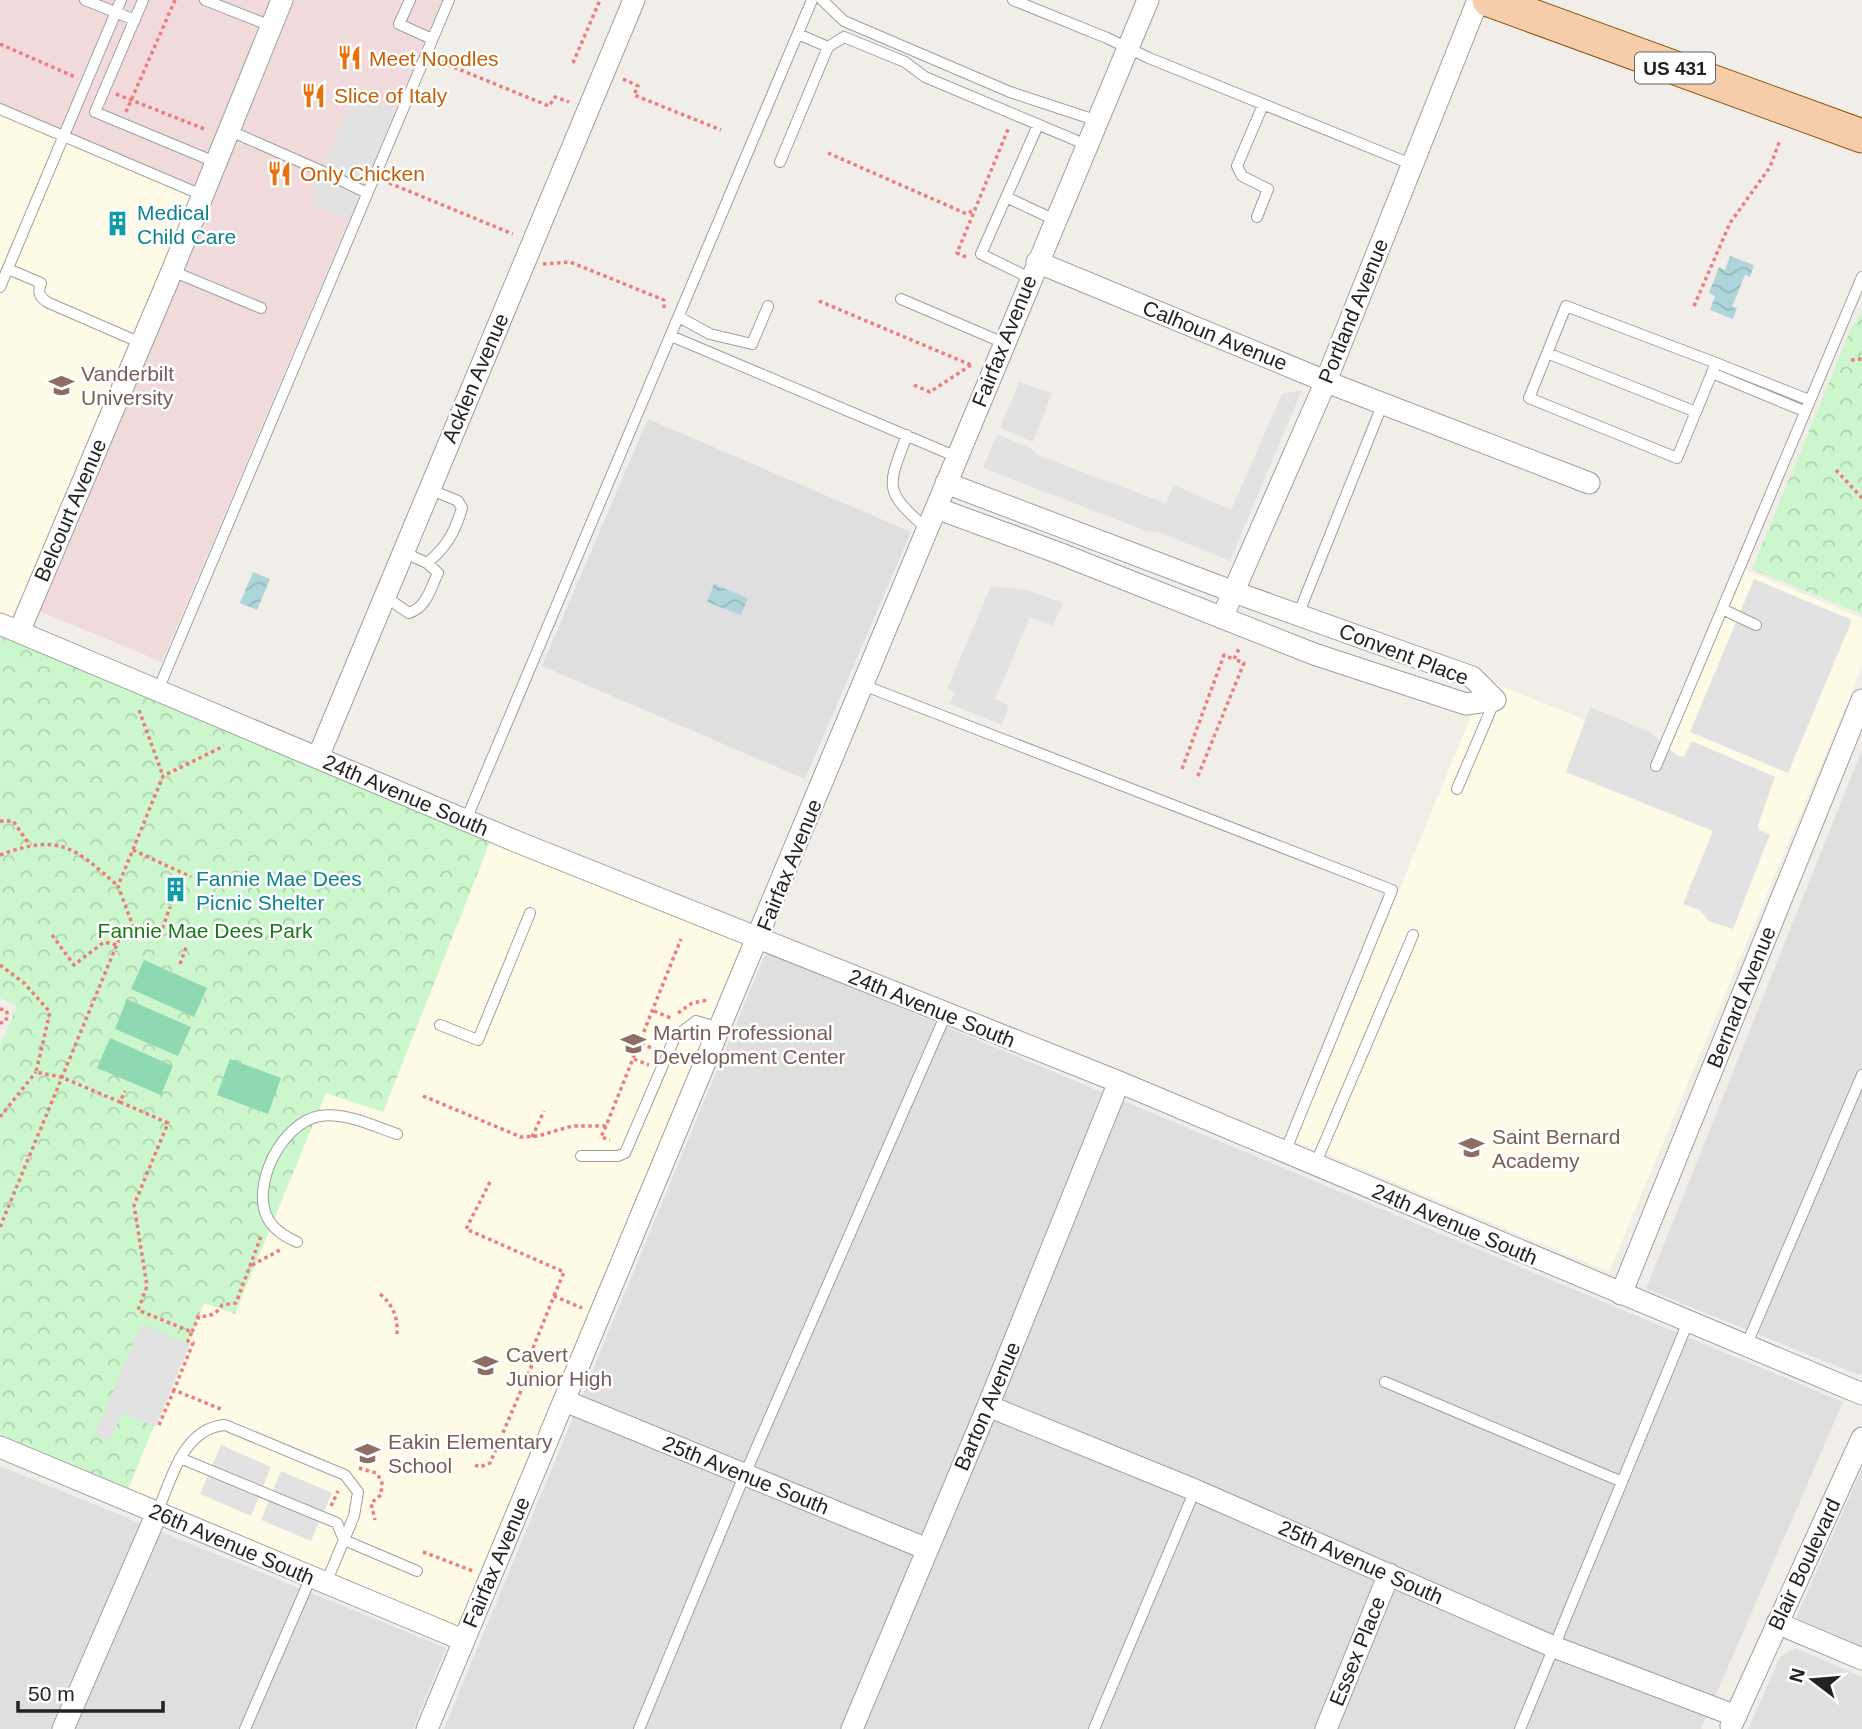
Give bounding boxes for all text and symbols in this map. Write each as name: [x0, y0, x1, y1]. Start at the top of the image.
restaurant icon: Meet Noodles: [335, 44, 363, 72]
place label: Meet Noodles: [369, 47, 499, 70]
road number: US 431: [1635, 52, 1715, 83]
restaurant icon: Slice of Italy: [300, 81, 328, 109]
place label: Slice of Italy: [334, 84, 448, 107]
restaurant icon: Only Chicken: [266, 159, 294, 187]
place label: Only Chicken: [300, 162, 425, 185]
place label: Medical Child Care: [137, 201, 236, 248]
building icon: Medical Child Care: [103, 210, 131, 238]
street label: Portland Avenue: [1314, 235, 1392, 387]
street label: Fairfax Avenue: [967, 272, 1041, 410]
street label: Calhoun Avenue: [1139, 296, 1291, 374]
street label: Acklen Avenue: [437, 310, 513, 446]
place label: Vanderbilt University: [81, 362, 174, 409]
school or university icon: Vanderbilt University: [47, 371, 75, 399]
street label: Belcourt Avenue: [30, 435, 110, 585]
street label: Convent Place: [1336, 619, 1472, 689]
street label: 24th Avenue South: [320, 750, 492, 840]
street label: Fairfax Avenue: [752, 796, 826, 934]
place label: Fannie Mae Dees Picnic Shelter: [196, 867, 362, 914]
building icon: Fannie Mae Dees Picnic Shelter: [162, 876, 190, 904]
park label: Fannie Mae Dees Park: [98, 919, 313, 942]
street label: Bernard Avenue: [1702, 923, 1780, 1071]
street label: 24th Avenue South: [846, 964, 1018, 1052]
place label: Martin Professional Development Center: [653, 1021, 846, 1068]
school or university icon: Martin Professional Development Center: [619, 1030, 647, 1058]
place label: Saint Bernard Academy: [1492, 1125, 1620, 1172]
school or university icon: Saint Bernard Academy: [1458, 1134, 1486, 1162]
street label: 24th Avenue South: [1369, 1179, 1541, 1269]
street label: Barton Avenue: [950, 1338, 1024, 1474]
place label: Cavert Junior High: [506, 1343, 612, 1390]
school or university icon: Cavert Junior High: [472, 1352, 500, 1380]
place label: Eakin Elementary School: [388, 1430, 553, 1477]
street label: 25th Avenue South: [660, 1431, 832, 1519]
school or university icon: Eakin Elementary School: [354, 1439, 382, 1467]
street label: Fairfax Avenue: [458, 1493, 534, 1631]
street label: Blair Boulevard: [1763, 1495, 1845, 1633]
street label: 26th Avenue South: [146, 1499, 318, 1589]
street label: 25th Avenue South: [1275, 1515, 1447, 1609]
street label: Essex Place: [1325, 1593, 1389, 1709]
north arrow: [1778, 1645, 1848, 1715]
text: N: [1785, 1666, 1809, 1685]
scale bar: [18, 1670, 163, 1714]
text: 50 m: [28, 1682, 75, 1705]

